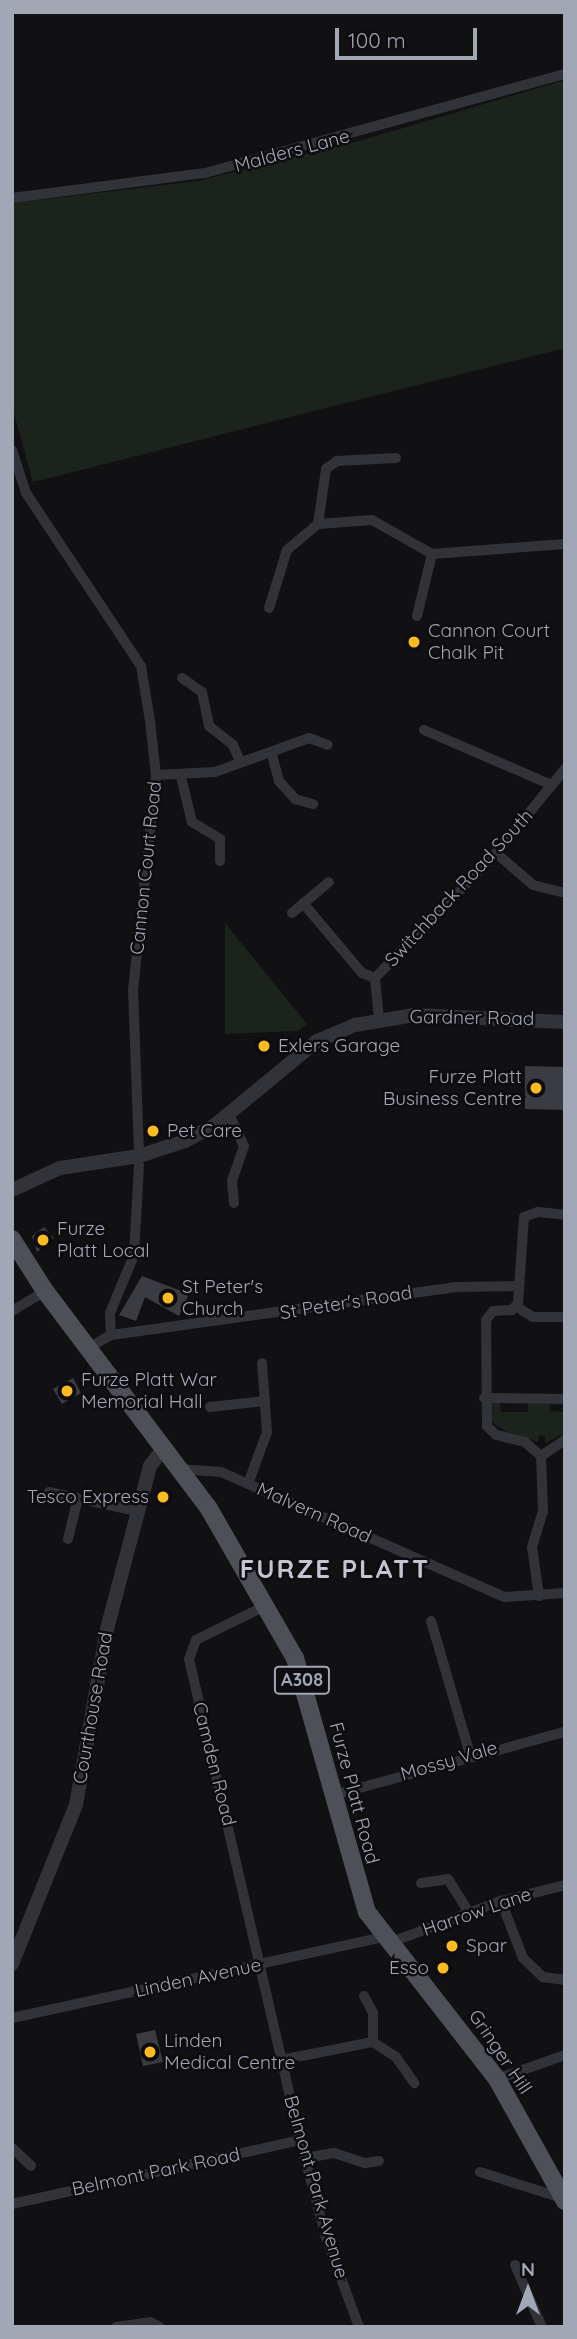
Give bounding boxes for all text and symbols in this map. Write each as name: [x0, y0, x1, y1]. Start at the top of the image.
scale bar: [339, 14, 481, 58]
text: 100 m: [348, 27, 406, 53]
street label: Malders Lane: [232, 125, 352, 177]
place label: Cannon Court Chalk Pit: [428, 620, 550, 664]
marker: Cannon Court Chalk Pit: [406, 634, 422, 650]
street label: Cannon Court Road: [126, 780, 166, 956]
street label: Switchback Road South: [380, 805, 538, 971]
street label: Gardner Road: [409, 1006, 535, 1030]
place label: Exlers Garage: [278, 1035, 400, 1057]
marker: Exlers Garage: [256, 1038, 272, 1054]
place label: Furze Platt Business Centre: [383, 1066, 522, 1110]
marker: Furze Platt Business Centre: [528, 1080, 544, 1096]
place label: Pet Care: [167, 1120, 242, 1142]
marker: Pet Care: [145, 1123, 161, 1139]
place label: Furze Platt Local: [57, 1218, 150, 1262]
marker: Furze Platt Local: [35, 1232, 51, 1248]
place label: St Peter's Church: [182, 1276, 263, 1320]
street label: St Peter's Road: [278, 1281, 414, 1325]
marker: St Peter's Church: [160, 1290, 176, 1306]
place label: Furze Platt War Memorial Hall: [81, 1369, 217, 1413]
marker: Furze Platt War Memorial Hall: [59, 1383, 75, 1399]
street label: Malvern Road: [253, 1478, 375, 1548]
place label: Tesco Express: [27, 1486, 149, 1508]
marker: Tesco Express: [155, 1489, 171, 1505]
district label: FURZE PLATT: [241, 1553, 429, 1585]
street label: Courthouse Road: [68, 1630, 118, 1786]
road number: A308: [272, 1666, 332, 1694]
street label: Camden Road: [188, 1700, 240, 1828]
street label: Furze Platt Road: [324, 1720, 384, 1866]
street label: Mossy Vale: [398, 1736, 500, 1786]
street label: Harrow Lane: [420, 1883, 534, 1941]
place label: Spar: [466, 1935, 507, 1957]
marker: Spar: [444, 1938, 460, 1954]
street label: Linden Avenue: [133, 1953, 263, 2003]
place label: Esso: [389, 1957, 429, 1979]
marker: Esso: [435, 1960, 451, 1976]
street label: Gringer Hill: [463, 2006, 537, 2098]
place label: Linden Medical Centre: [164, 2030, 295, 2074]
marker: Linden Medical Centre: [142, 2044, 158, 2060]
street label: Belmont Park Avenue: [279, 2093, 353, 2281]
street label: Belmont Park Road: [70, 2143, 242, 2201]
north arrow: [493, 2255, 563, 2325]
text: N: [521, 2257, 535, 2281]

